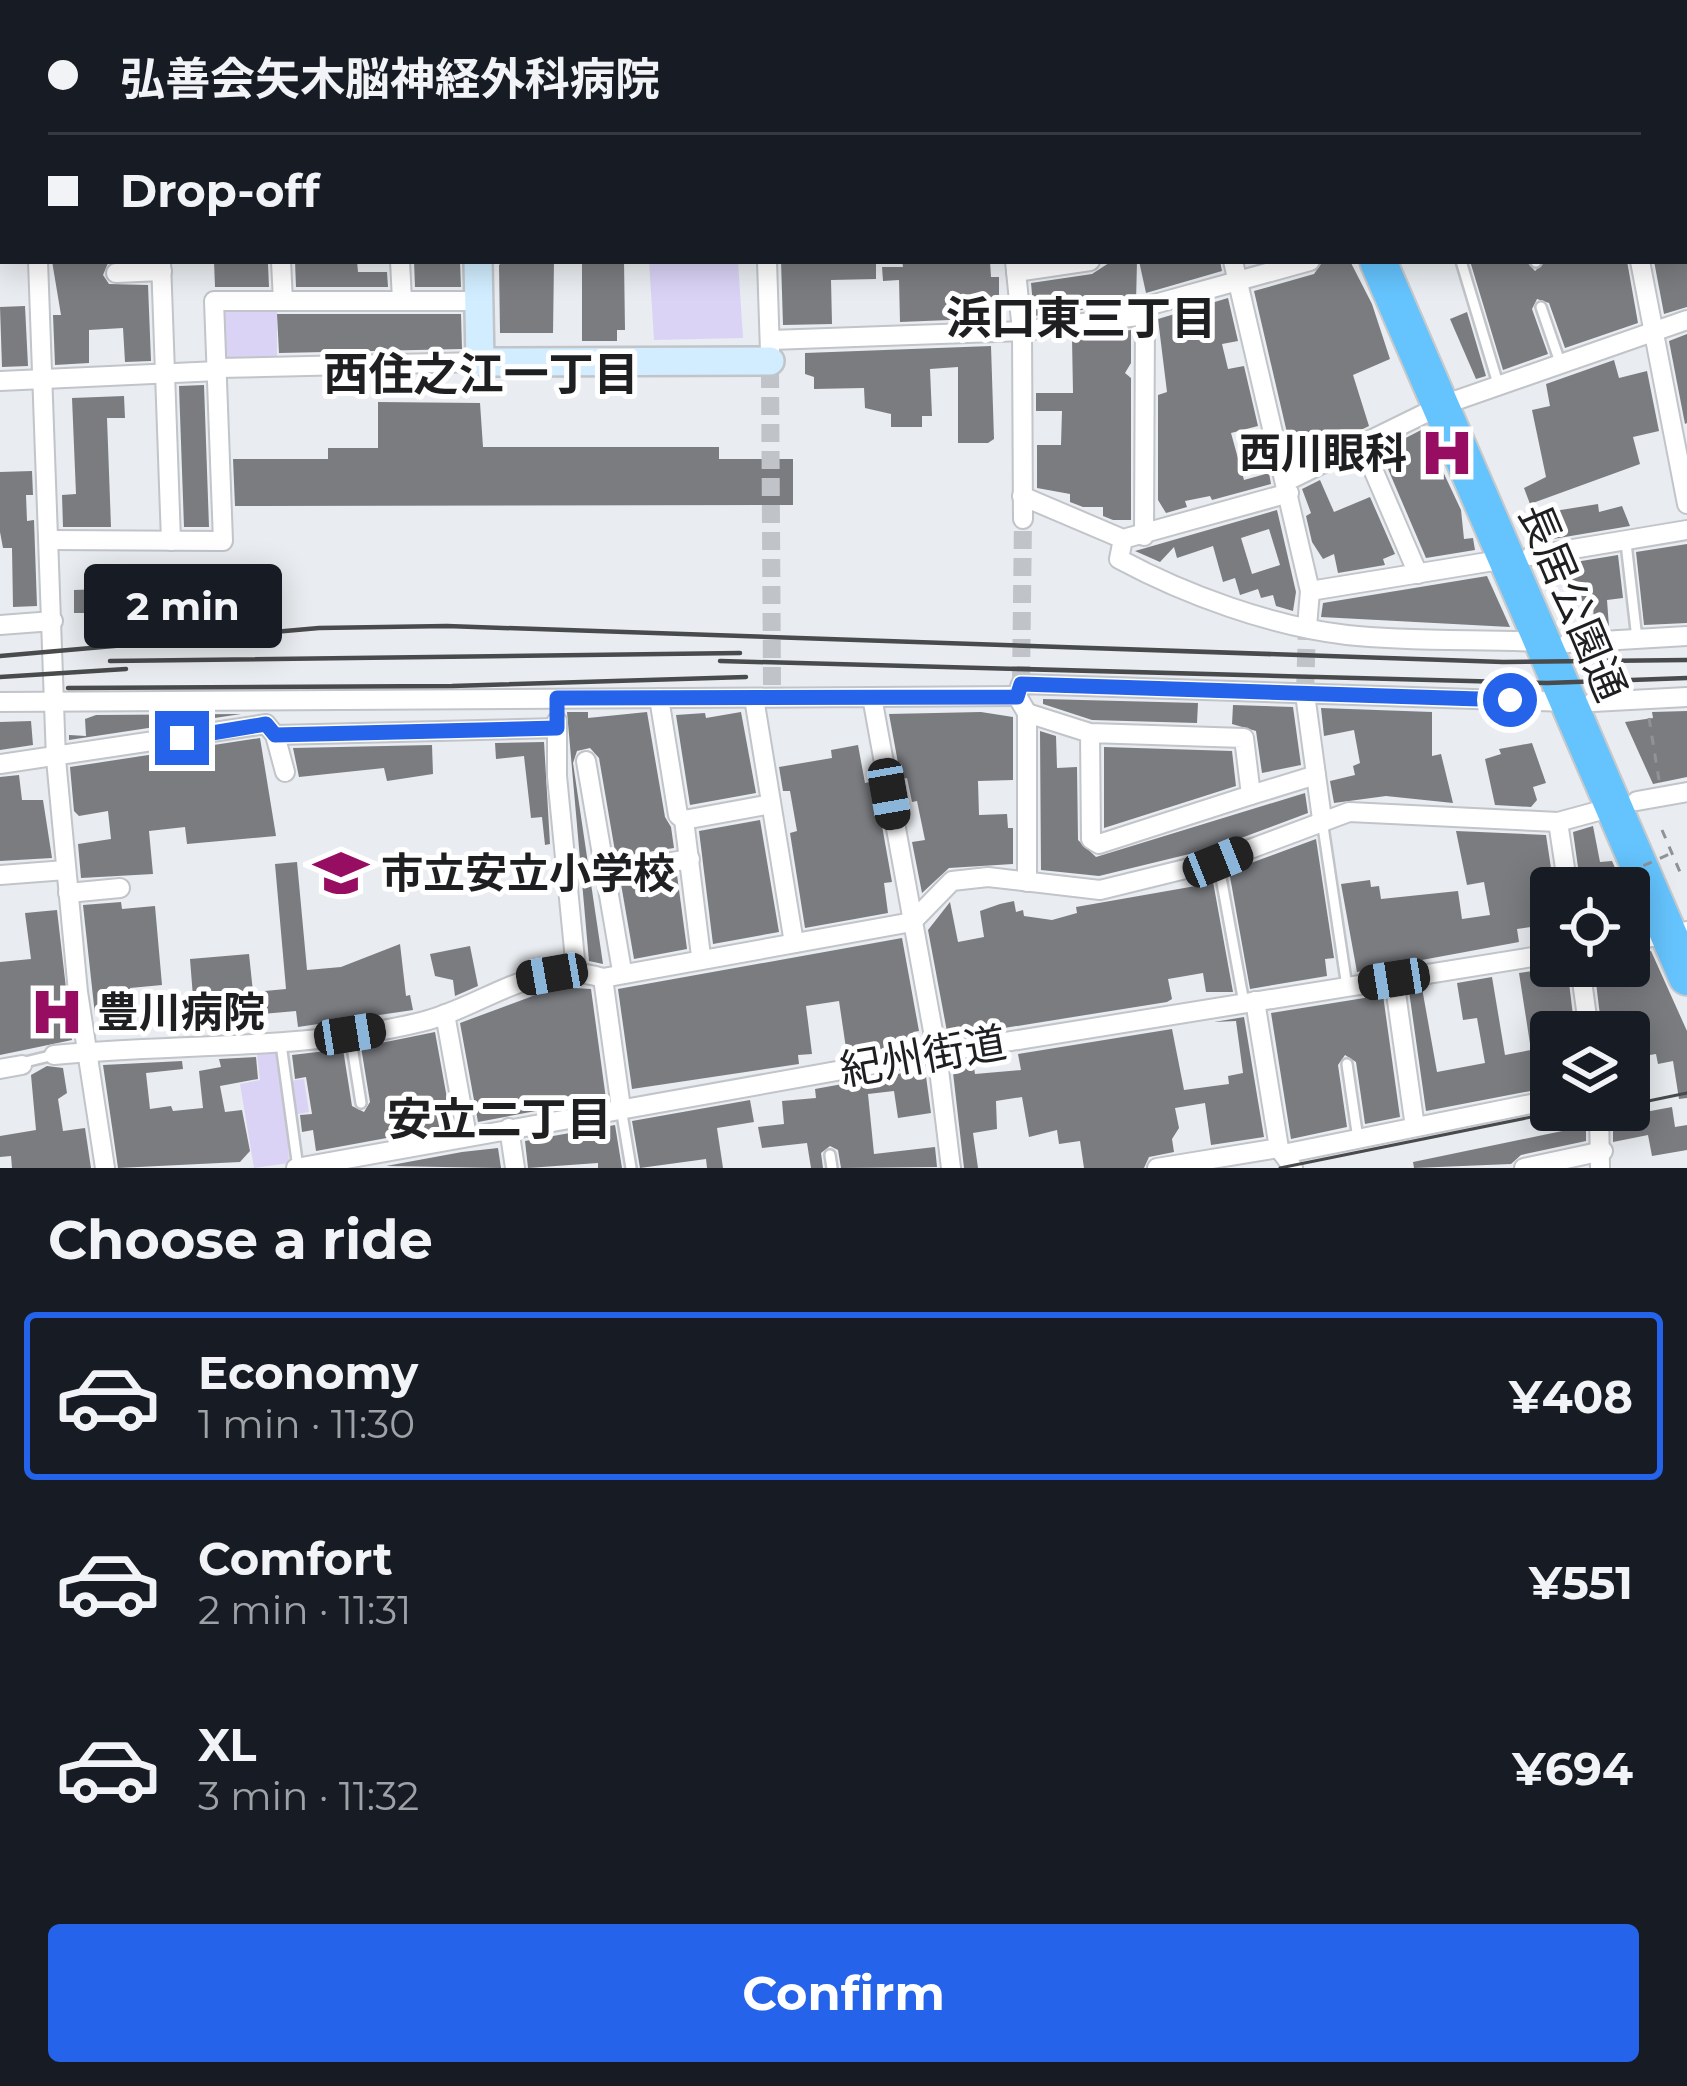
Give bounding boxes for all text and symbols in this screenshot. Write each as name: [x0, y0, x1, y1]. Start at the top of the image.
text: 弘善会矢木脳神経外科病院: [120, 51, 660, 106]
text: Drop-off: [120, 163, 320, 218]
district label: 浜口東三丁目: [946, 290, 1216, 345]
district label: 西住之江一丁目: [323, 346, 639, 401]
hospital icon: 西川眼科: [1418, 424, 1476, 482]
place label: 西川眼科: [1239, 427, 1407, 479]
street label: 長居公園通: [1508, 495, 1638, 709]
callout: 2 min: [83, 564, 281, 648]
text: 2 min: [126, 582, 240, 630]
route start: [1483, 673, 1537, 727]
route end: [155, 711, 209, 765]
car: [865, 755, 913, 833]
car: [1178, 832, 1258, 892]
school or university icon: 市立安立小学校: [312, 844, 370, 902]
place label: 市立安立小学校: [381, 847, 675, 899]
map controls: [1530, 867, 1650, 1131]
button: locate: [1530, 867, 1650, 987]
car: [513, 950, 591, 998]
car: [1356, 956, 1432, 1002]
hospital icon: 豊川病院: [28, 983, 86, 1041]
place label: 豊川病院: [97, 986, 265, 1038]
car: [312, 1011, 388, 1057]
button: layers: [1530, 1011, 1650, 1131]
street label: 紀州街道: [836, 1016, 1010, 1096]
district label: 安立二丁目: [386, 1091, 612, 1146]
text: Choose a ride: [48, 1207, 433, 1273]
icon: car: [54, 1342, 162, 1450]
text: Economy: [198, 1345, 418, 1400]
text: ¥408: [1509, 1369, 1633, 1424]
text: 1 min · 11:30: [198, 1400, 415, 1448]
icon: car: [54, 1528, 162, 1636]
text: Comfort: [198, 1531, 393, 1586]
text: ¥551: [1529, 1555, 1633, 1610]
text: 2 min · 11:31: [198, 1586, 411, 1634]
icon: car: [54, 1714, 162, 1822]
text: XL: [198, 1717, 256, 1772]
text: ¥694: [1512, 1741, 1633, 1796]
text: 3 min · 11:32: [198, 1772, 419, 1820]
button: Confirm: [48, 1924, 1639, 2062]

